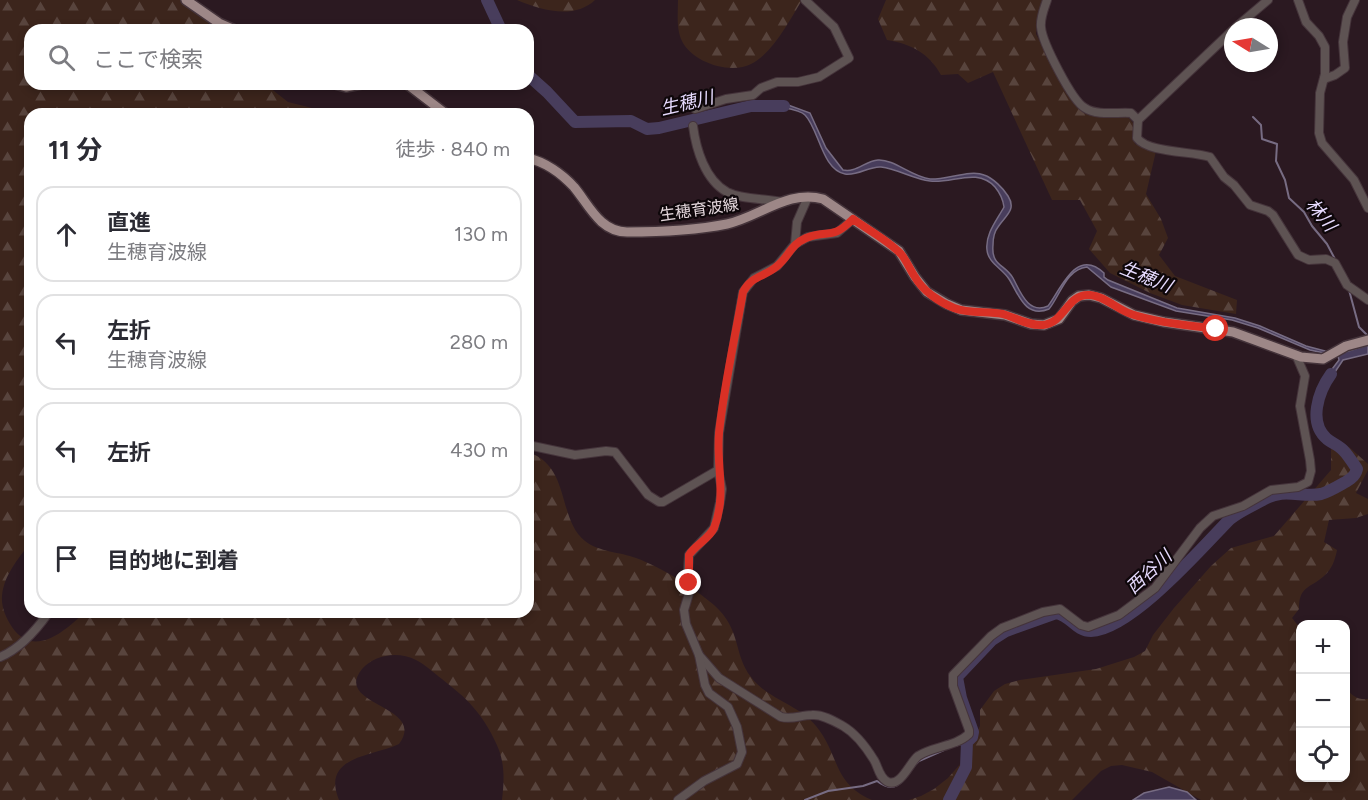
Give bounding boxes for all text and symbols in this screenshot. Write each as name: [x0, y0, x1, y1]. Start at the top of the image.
north arrow: [1224, 18, 1278, 72]
search box: [24, 24, 534, 90]
icon: search: [45, 41, 78, 74]
text: ここで検索: [93, 46, 203, 73]
water label: 生穂川: [658, 86, 718, 120]
text: 11 分: [48, 134, 102, 166]
text: 徒歩 · 840 m: [396, 137, 510, 161]
water label: 林川: [1301, 194, 1342, 237]
street label: 生穂育波線: [658, 195, 740, 224]
text: 直進: [107, 209, 151, 236]
icon: ahead: [50, 218, 83, 251]
text: 130 m: [454, 222, 508, 246]
text: 生穂育波線: [107, 240, 207, 264]
water label: 生穂川: [1117, 257, 1177, 298]
route start: [1202, 315, 1228, 341]
text: 左折: [107, 317, 151, 344]
icon: left: [50, 326, 83, 359]
text: 280 m: [450, 330, 508, 354]
text: 生穂育波線: [107, 348, 207, 372]
icon: left: [50, 434, 83, 467]
text: 430 m: [450, 438, 508, 462]
text: 左折: [107, 439, 151, 466]
icon: arrive: [50, 542, 83, 575]
water label: 西谷川: [1122, 544, 1178, 598]
text: 目的地に到着: [107, 547, 239, 574]
route end: [675, 569, 701, 595]
map controls: [1296, 620, 1350, 782]
button: +: [1296, 620, 1350, 674]
button: −: [1296, 674, 1350, 728]
button: locate: [1296, 728, 1350, 782]

